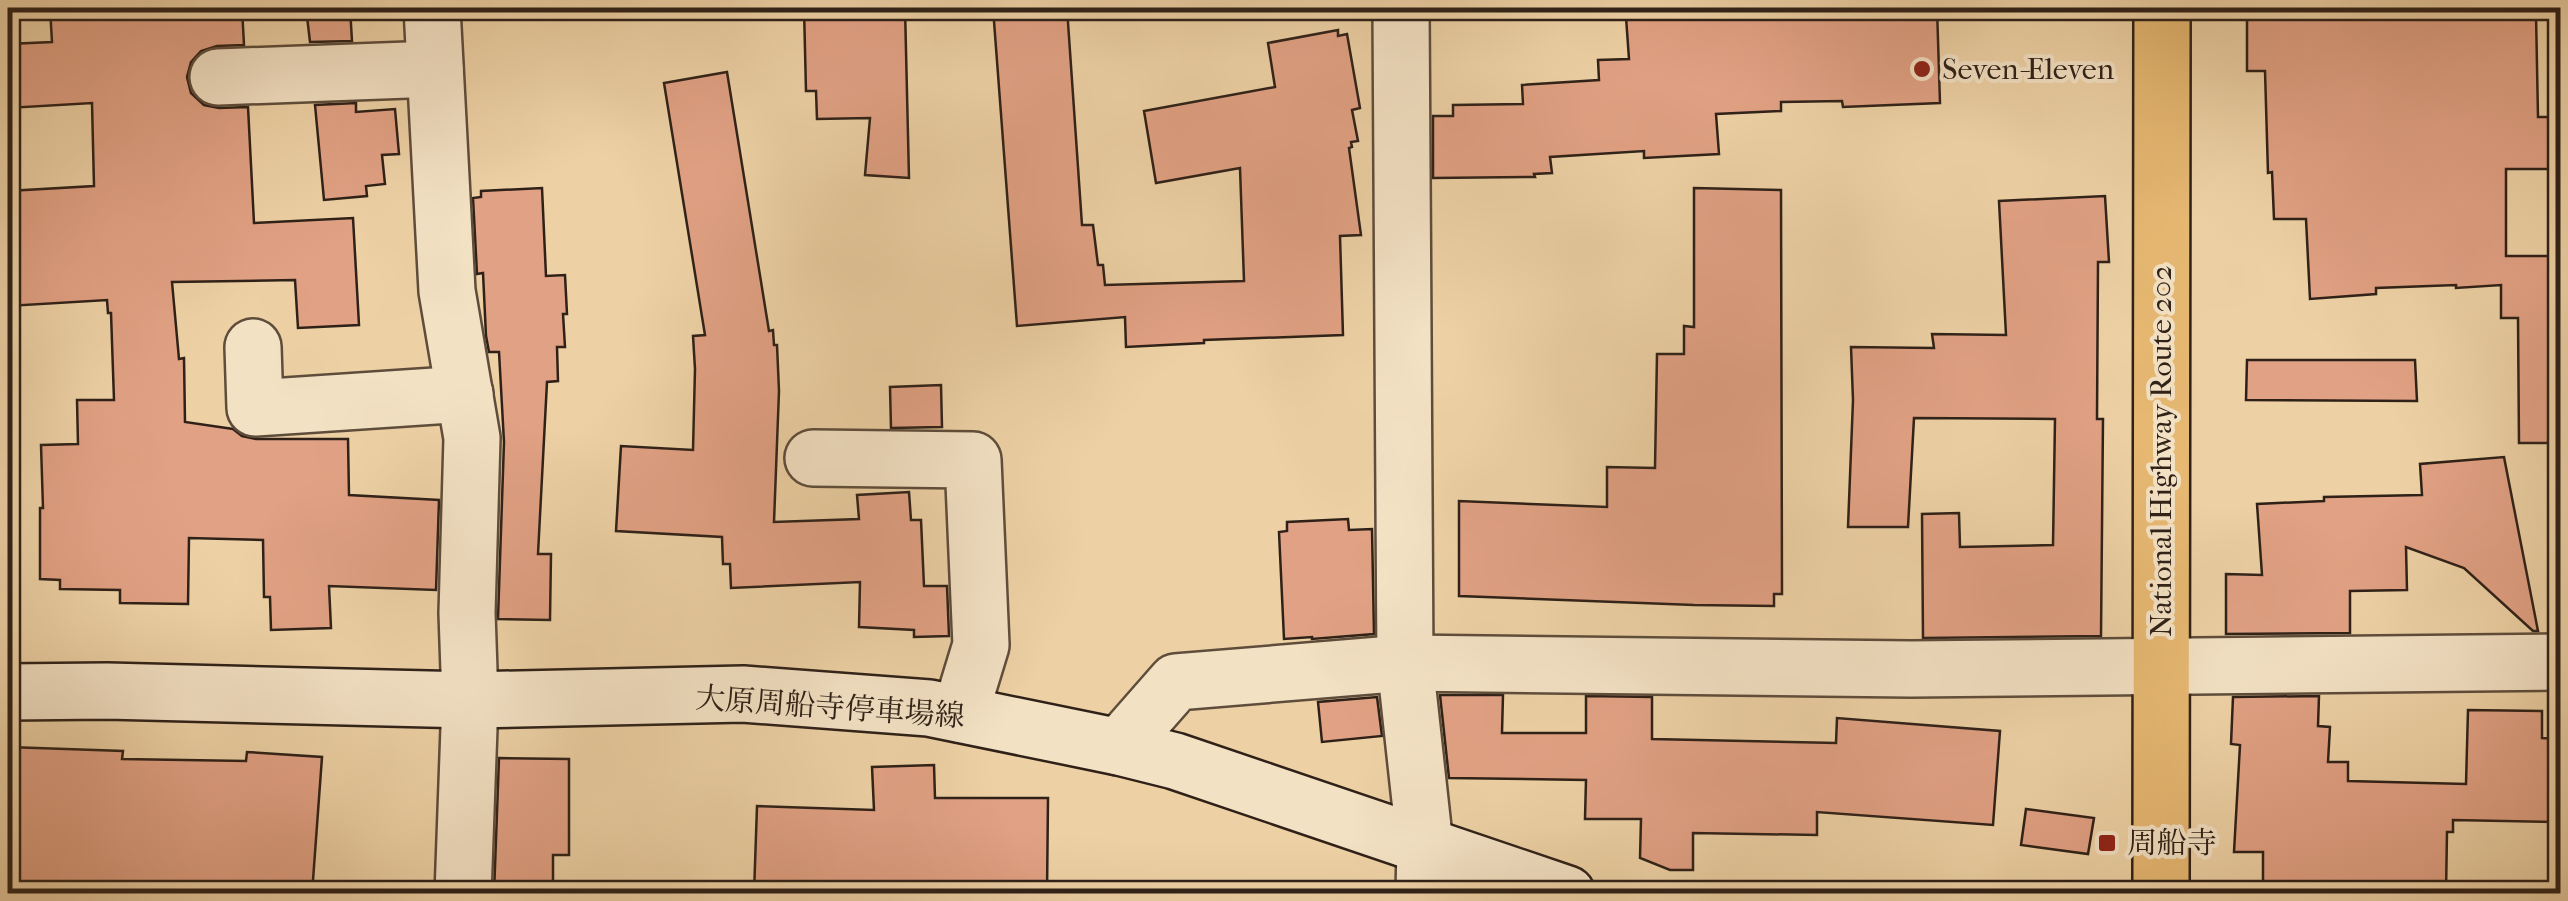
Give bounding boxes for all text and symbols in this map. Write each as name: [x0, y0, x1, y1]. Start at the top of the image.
place label: Seven-Eleven: [1942, 52, 2115, 87]
marker: Seven-Eleven: [1911, 58, 1933, 80]
street label: National Highway Route 202: [2144, 265, 2179, 637]
street label: 大原周船寺停車場線: [694, 681, 966, 734]
place label: 周船寺: [2127, 826, 2217, 861]
marker: 周船寺: [2096, 832, 2118, 854]

